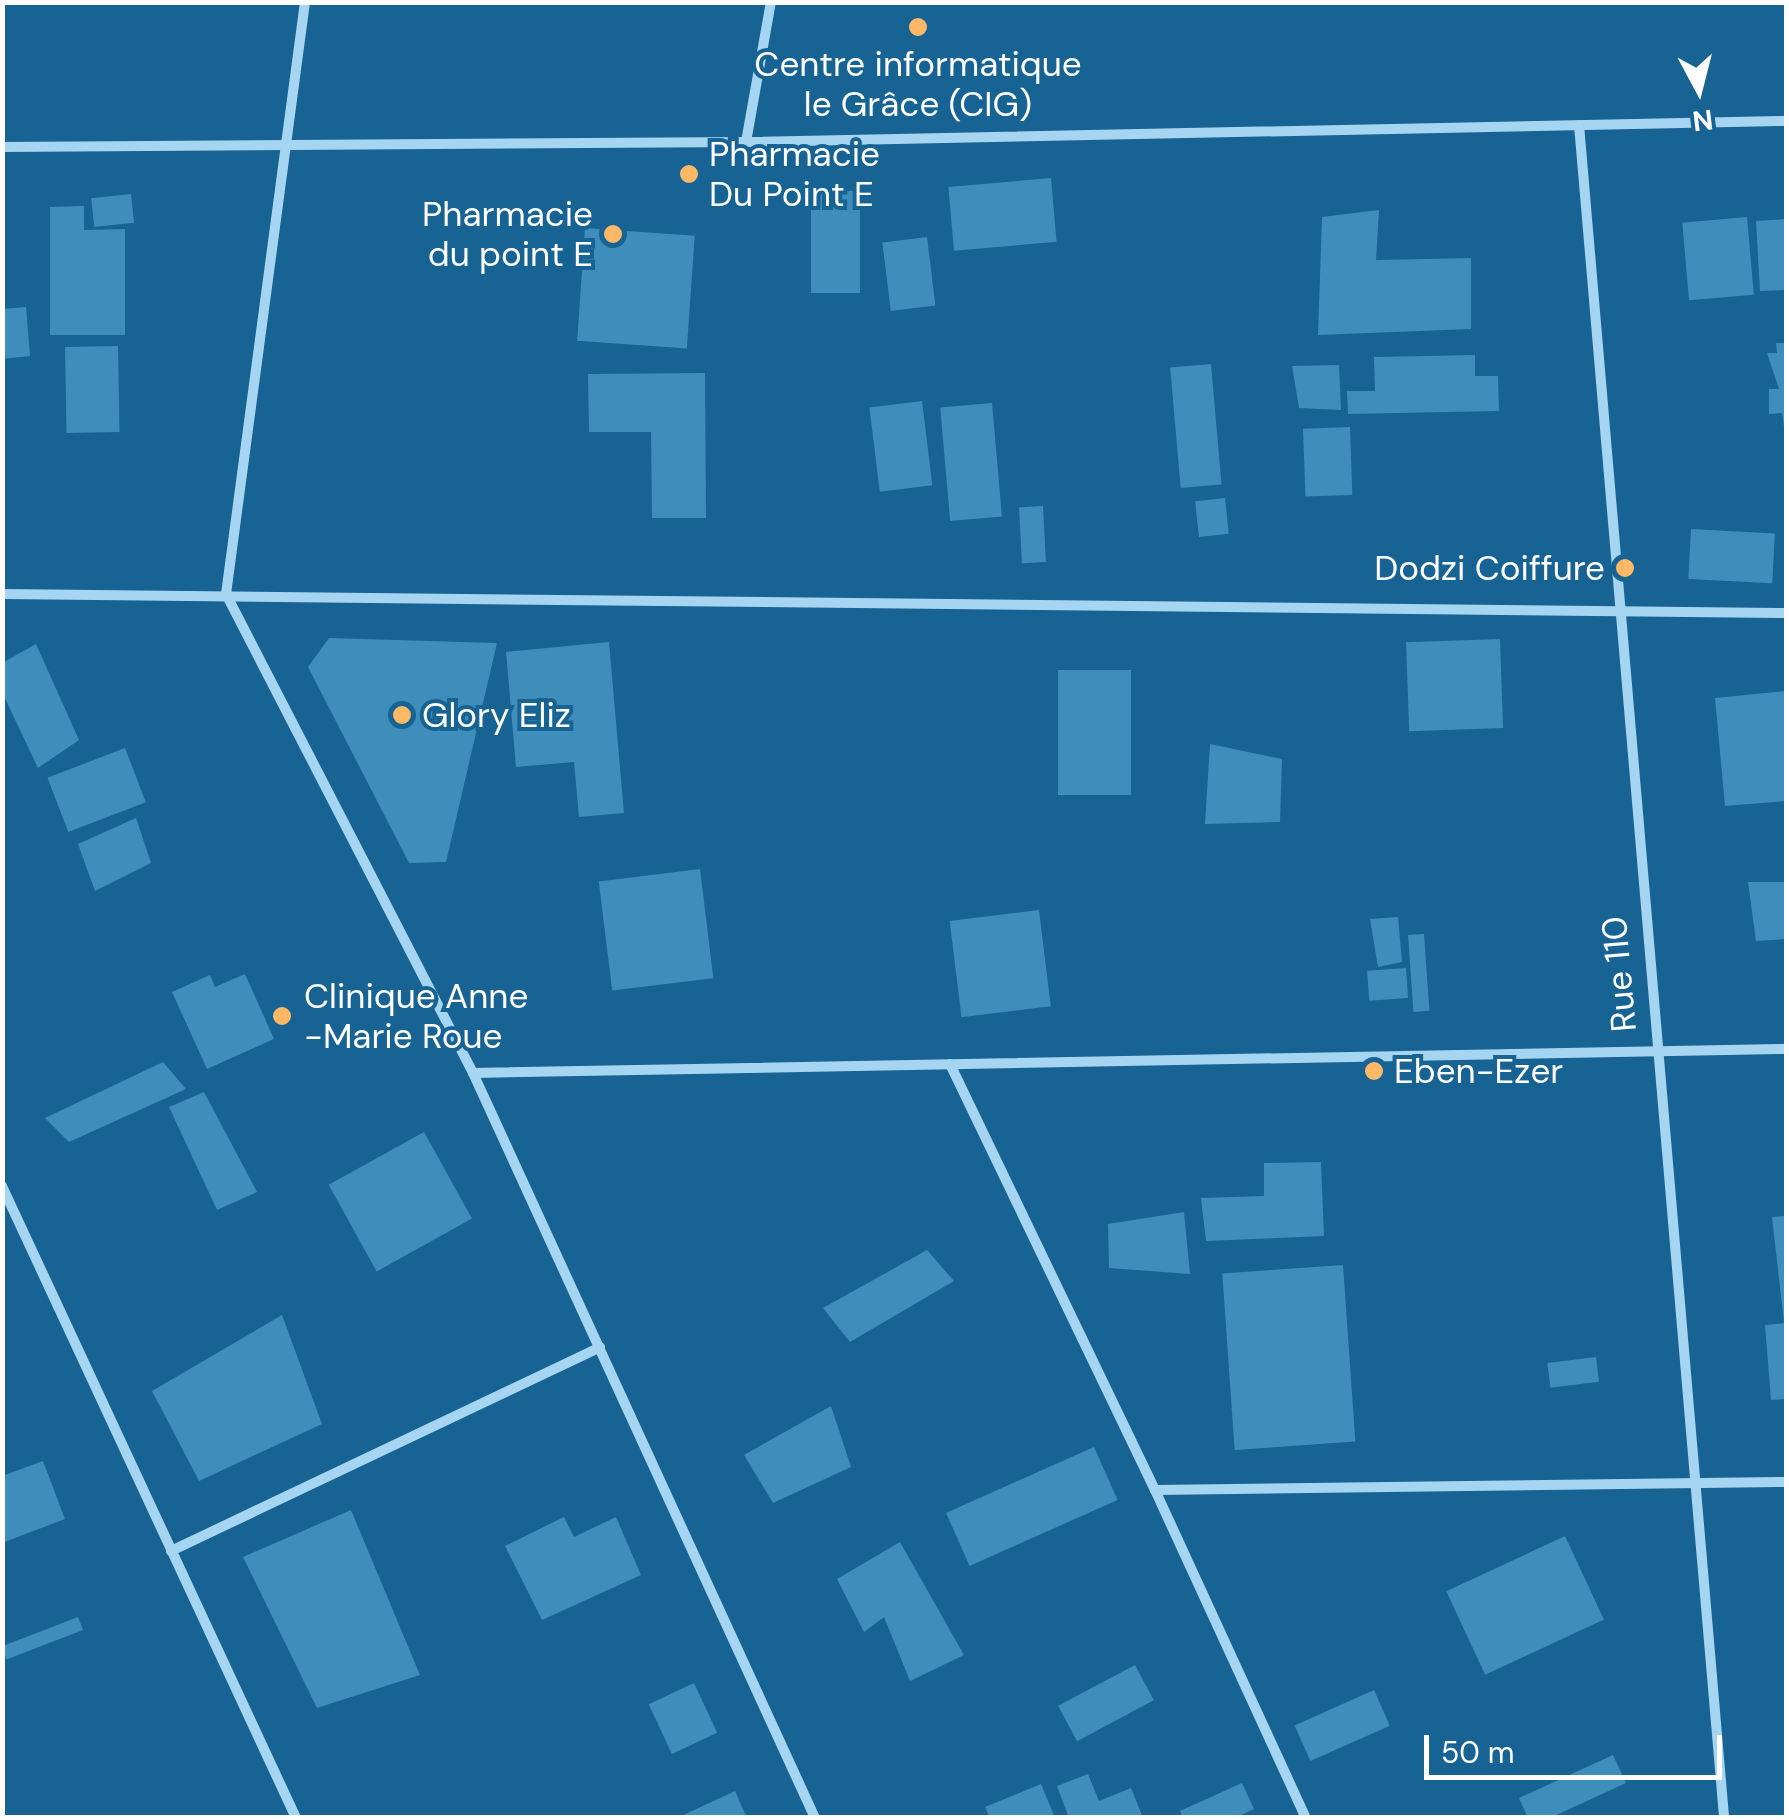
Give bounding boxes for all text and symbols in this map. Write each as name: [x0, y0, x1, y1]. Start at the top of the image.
marker: Centre informatique le Grâce (CIG): [907, 16, 929, 38]
north arrow: [1649, 40, 1749, 140]
place label: Centre informatique le Grâce (CIG): [754, 43, 1082, 125]
text: N: [1690, 101, 1715, 140]
place label: Pharmacie Du Point E: [709, 133, 880, 215]
marker: Pharmacie Du Point E: [678, 163, 700, 185]
place label: Pharmacie du point E: [422, 193, 593, 275]
marker: Pharmacie du point E: [602, 223, 624, 245]
place label: Dodzi Coiffure: [1374, 547, 1605, 589]
marker: Dodzi Coiffure: [1614, 557, 1636, 579]
place label: Glory Eliz: [422, 694, 571, 736]
marker: Glory Eliz: [391, 704, 413, 726]
street label: Rue 110: [1593, 914, 1645, 1034]
place label: Clinique Anne -Marie Roue: [304, 975, 528, 1057]
marker: Clinique Anne -Marie Roue: [269, 1003, 295, 1029]
place label: Eben-Ezer: [1394, 1050, 1563, 1092]
marker: Eben-Ezer: [1363, 1060, 1385, 1082]
scale bar: [1429, 1715, 1726, 1777]
text: 50 m: [1441, 1733, 1515, 1772]

